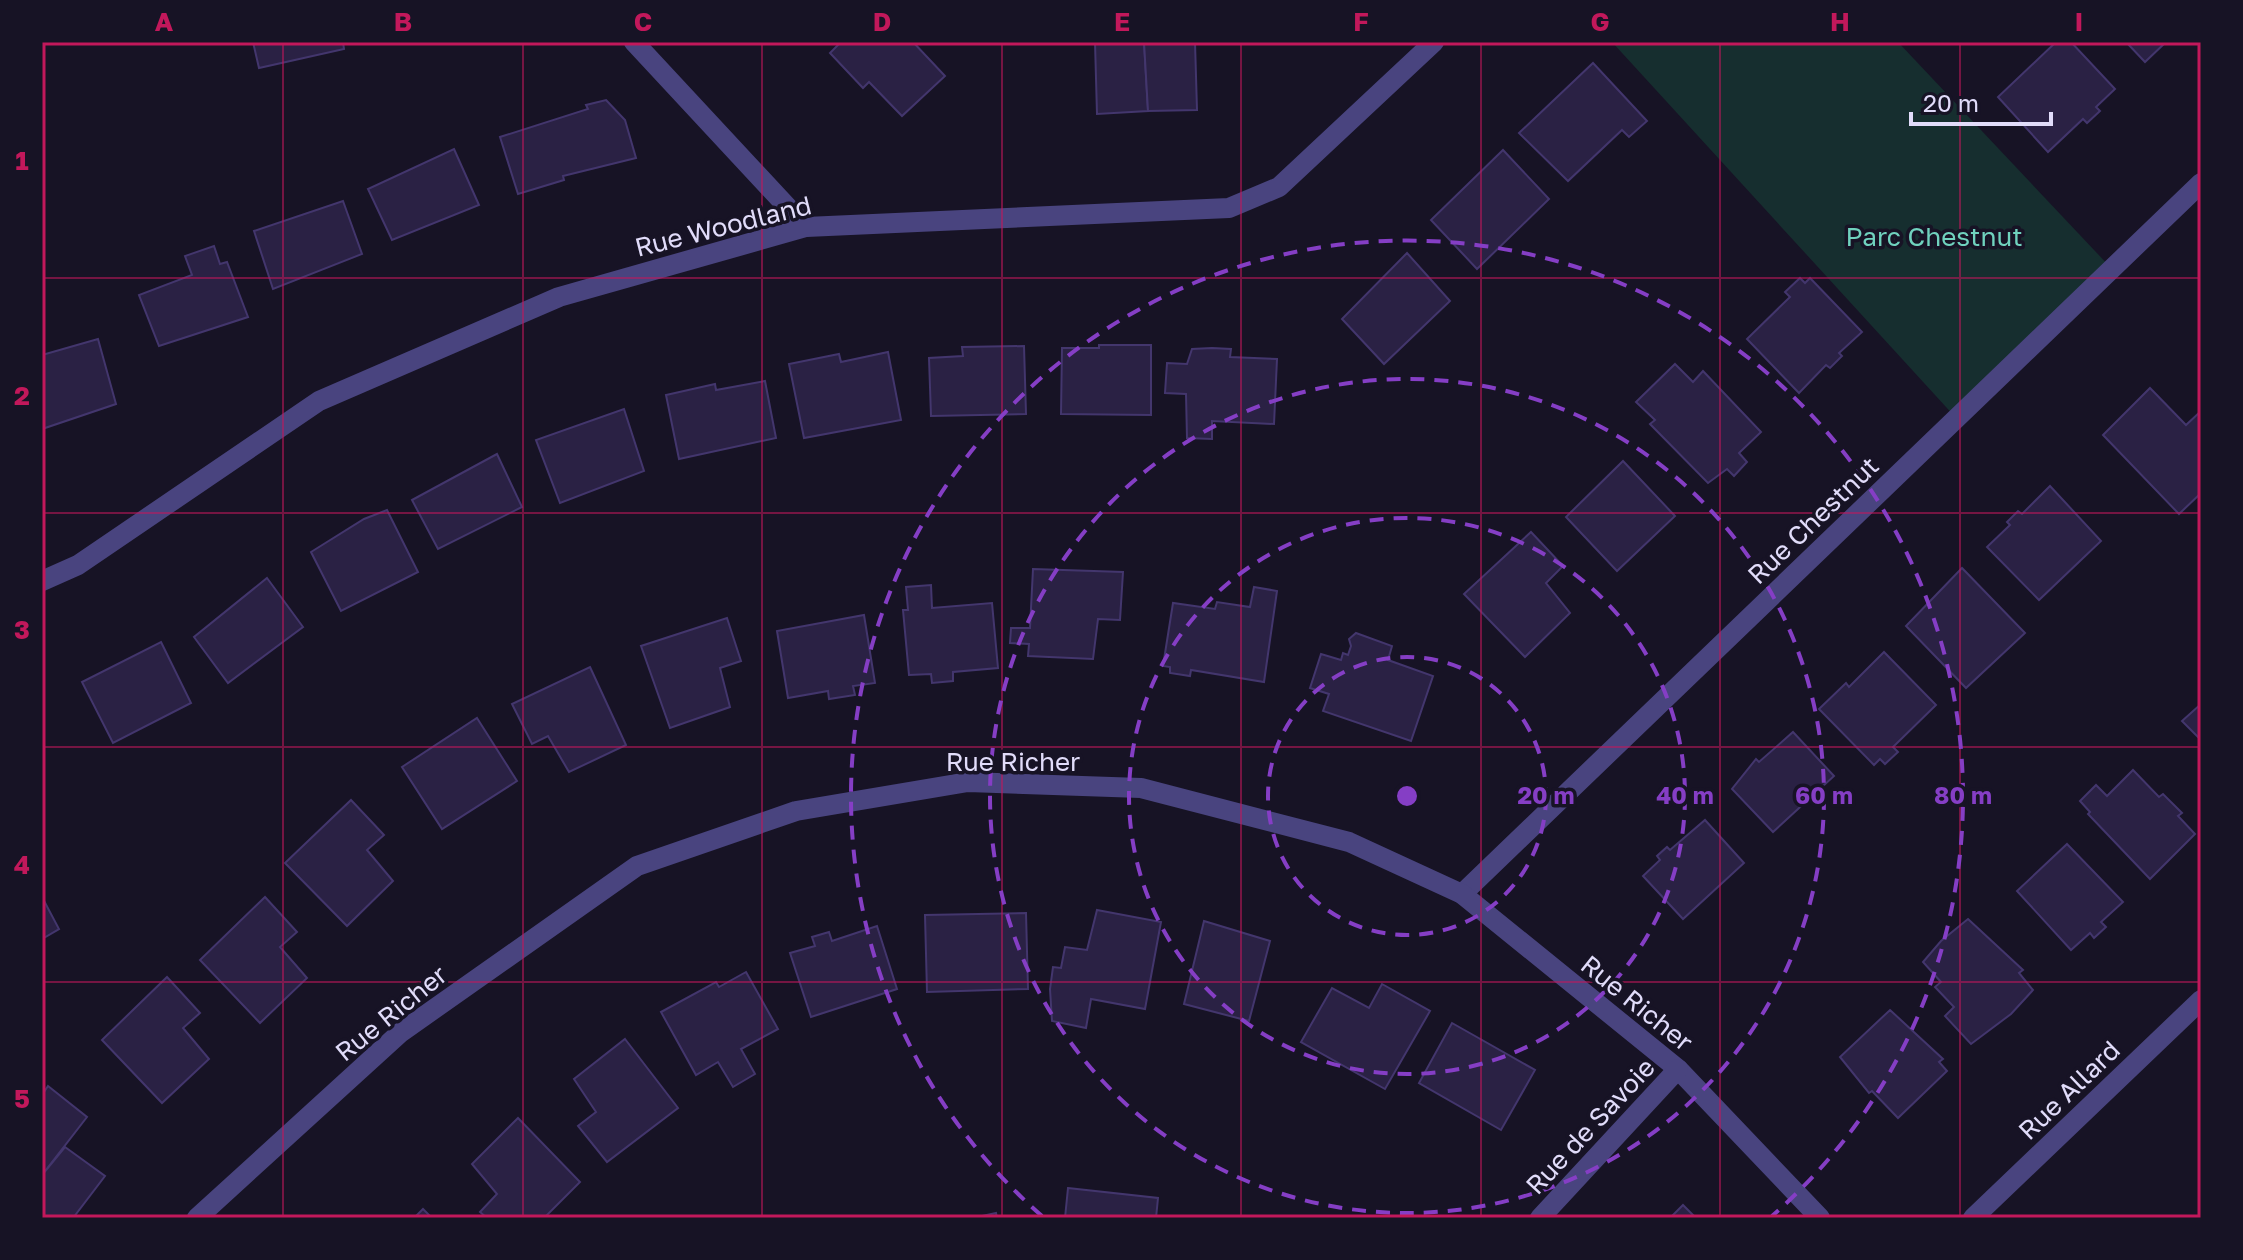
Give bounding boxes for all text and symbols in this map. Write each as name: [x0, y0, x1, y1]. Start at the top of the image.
text: A: [155, 6, 174, 37]
text: B: [394, 6, 412, 37]
text: C: [634, 6, 652, 37]
text: D: [873, 6, 891, 37]
text: E: [1114, 6, 1130, 37]
text: F: [1353, 6, 1369, 37]
text: G: [1590, 6, 1610, 37]
text: H: [1830, 6, 1850, 37]
text: I: [2075, 6, 2083, 37]
scale bar: [1911, 76, 2051, 126]
text: 20 m: [1923, 88, 1979, 117]
text: 1: [15, 145, 29, 176]
street label: Rue Woodland: [632, 189, 814, 263]
park label: Parc Chestnut: [1845, 221, 2023, 252]
text: 2: [14, 380, 30, 411]
street label: Rue Chestnut: [1741, 450, 1885, 590]
text: 3: [14, 614, 30, 645]
street label: Rue Richer: [946, 746, 1080, 777]
text: 20 m: [1517, 780, 1575, 809]
text: 40 m: [1656, 780, 1714, 809]
text: 60 m: [1795, 780, 1853, 809]
text: 80 m: [1934, 780, 1992, 809]
centre of rings: [1393, 782, 1421, 810]
text: 4: [14, 849, 30, 880]
street label: Rue Richer: [1575, 949, 1699, 1057]
street label: Rue Richer: [329, 959, 453, 1067]
street label: Rue Allard: [2012, 1034, 2126, 1146]
street label: Rue de Savoie: [1519, 1052, 1661, 1200]
text: 5: [14, 1083, 30, 1114]

